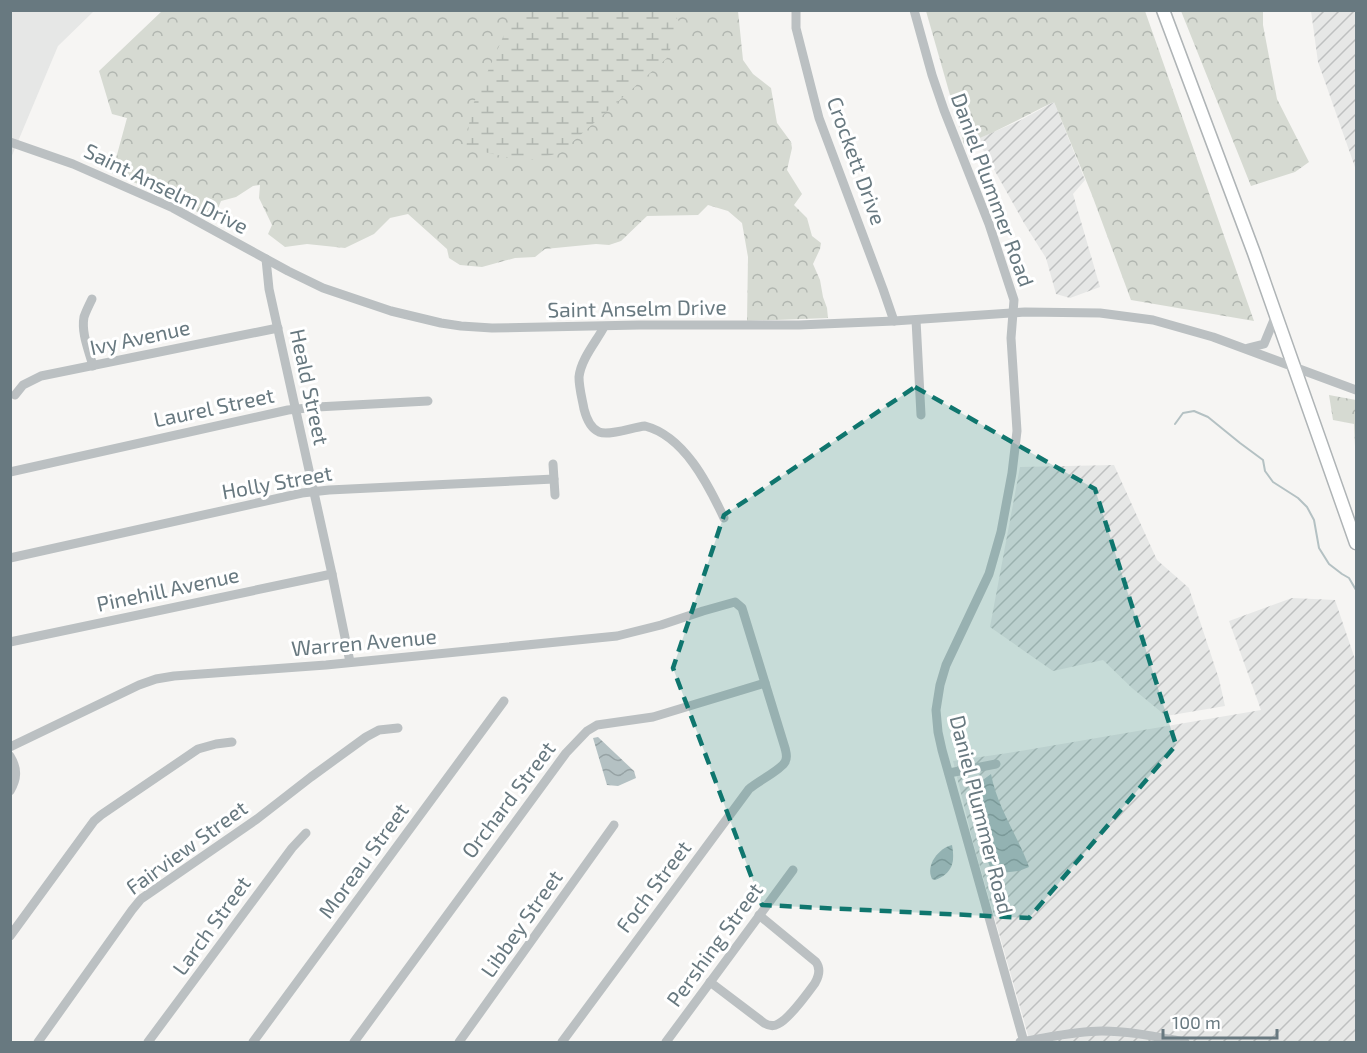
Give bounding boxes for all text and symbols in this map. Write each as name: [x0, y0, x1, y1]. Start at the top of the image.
street label: Daniel Plummer Road: [947, 89, 1040, 290]
street label: Crockett Drive: [823, 93, 892, 228]
street label: Saint Anselm Drive: [81, 137, 253, 238]
street label: Saint Anselm Drive: [547, 293, 727, 322]
street label: Ivy Avenue: [87, 314, 192, 359]
street label: Heald Street: [286, 326, 335, 447]
street label: Laurel Street: [151, 382, 276, 431]
street label: Holly Street: [220, 460, 334, 504]
street label: Pinehill Avenue: [94, 561, 241, 616]
street label: Warren Avenue: [290, 623, 438, 660]
street label: Daniel Plummer Road: [946, 713, 1019, 917]
street label: Orchard Street: [456, 736, 560, 862]
street label: Fairview Street: [121, 794, 252, 899]
street label: Moreau Street: [313, 798, 413, 923]
street label: Foch Street: [610, 835, 695, 937]
street label: Libbey Street: [475, 865, 567, 981]
street label: Larch Street: [167, 871, 255, 979]
street label: Pershing Street: [660, 877, 767, 1011]
scale bar: [1163, 1002, 1277, 1040]
text: 100 m: [1172, 1011, 1221, 1033]

